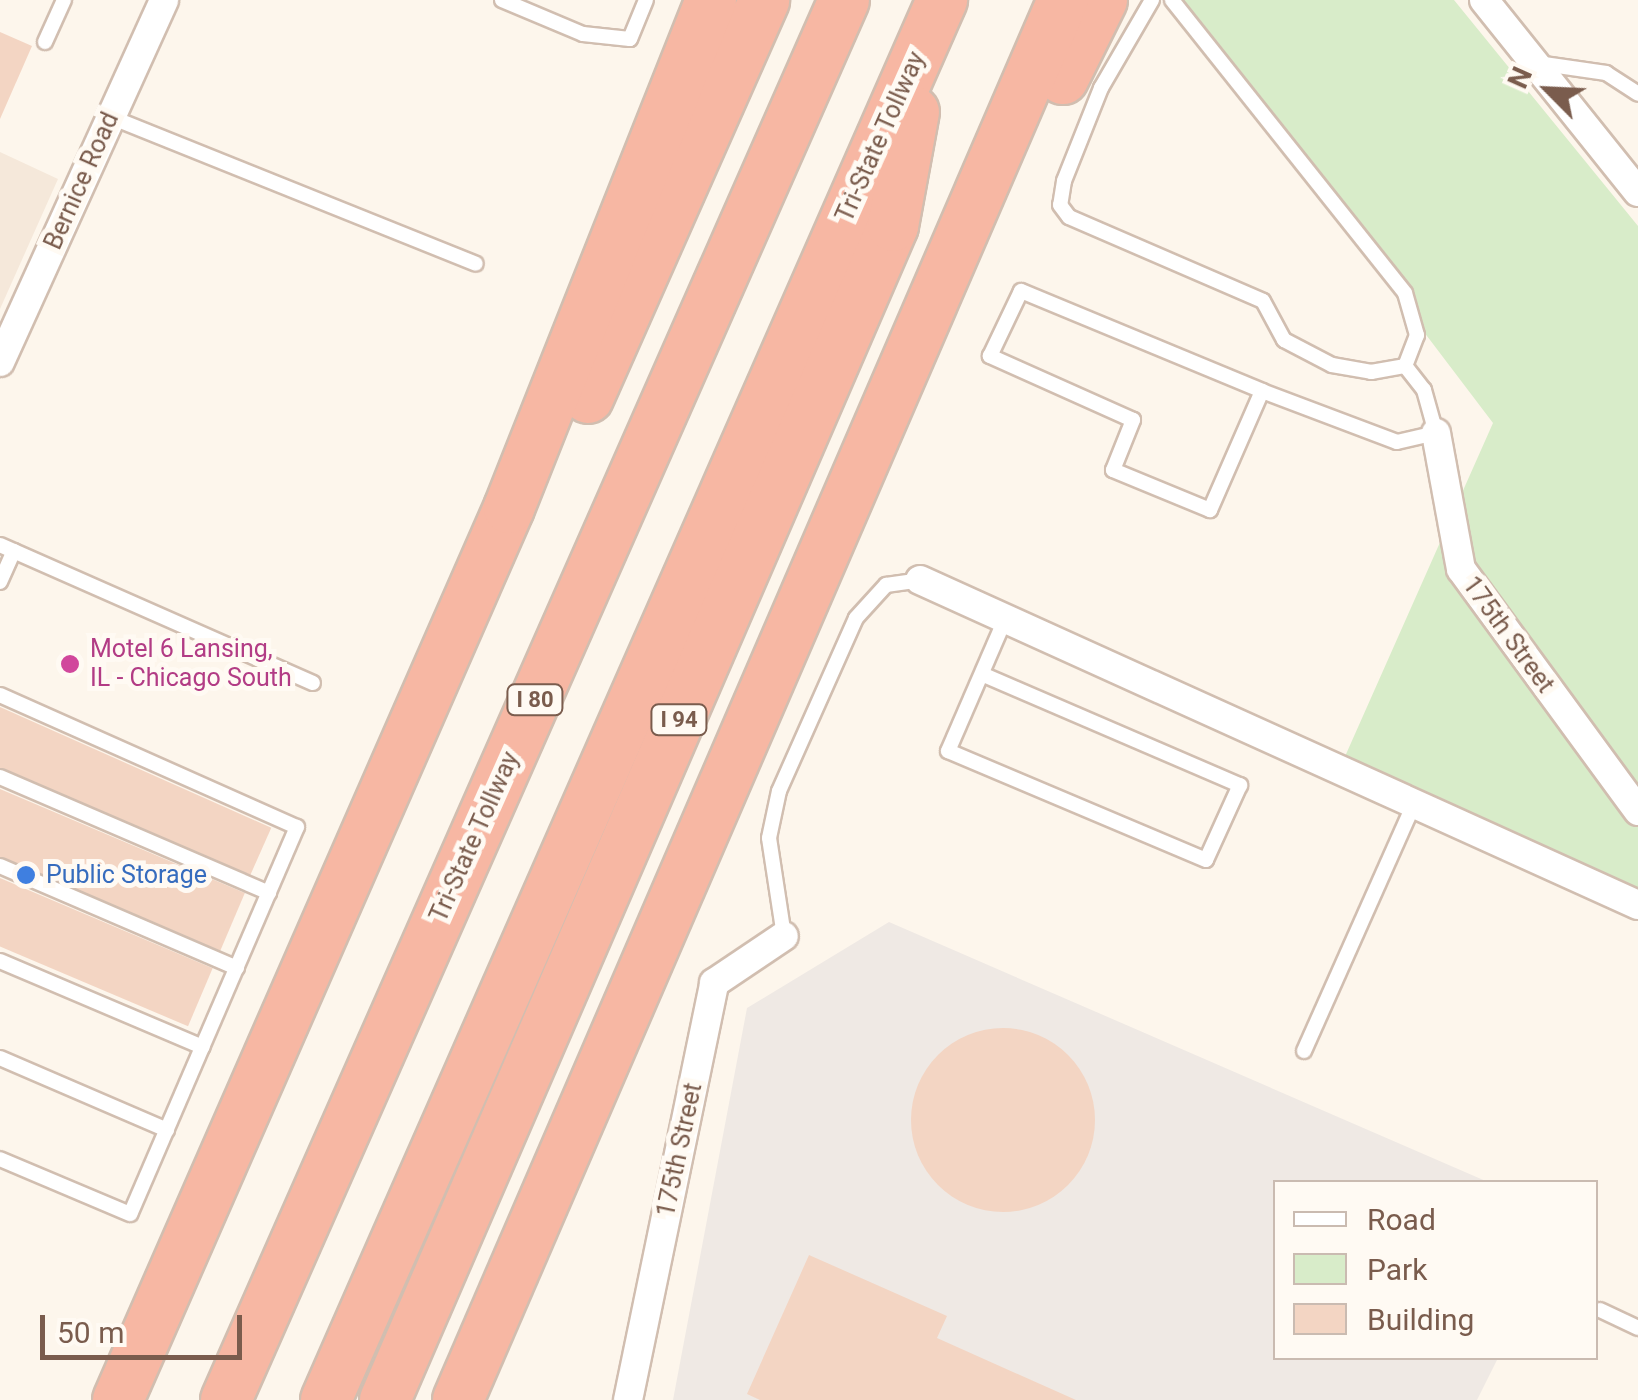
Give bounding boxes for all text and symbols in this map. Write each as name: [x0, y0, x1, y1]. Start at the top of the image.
north arrow: [1498, 40, 1598, 140]
street label: Tri-State Tollway: [830, 47, 932, 227]
text: N: [1501, 62, 1539, 93]
street label: Bernice Road: [38, 108, 126, 254]
street label: 175th Street: [1456, 571, 1560, 699]
place label: Motel 6 Lansing, IL - Chicago South: [90, 635, 292, 694]
marker: Motel 6 Lansing, IL - Chicago South: [59, 653, 81, 675]
road number: I 80: [505, 683, 565, 717]
road number: I 94: [649, 703, 709, 737]
street label: Tri-State Tollway: [424, 747, 526, 927]
place label: Public Storage: [46, 860, 207, 890]
marker: Public Storage: [15, 864, 37, 886]
street label: 175th Street: [651, 1080, 709, 1220]
legend: [1273, 1180, 1598, 1360]
text: Road: [1367, 1202, 1436, 1237]
text: Park: [1367, 1252, 1427, 1287]
scale bar: [45, 1295, 248, 1357]
text: Building: [1367, 1302, 1474, 1337]
text: 50 m: [57, 1315, 124, 1350]

